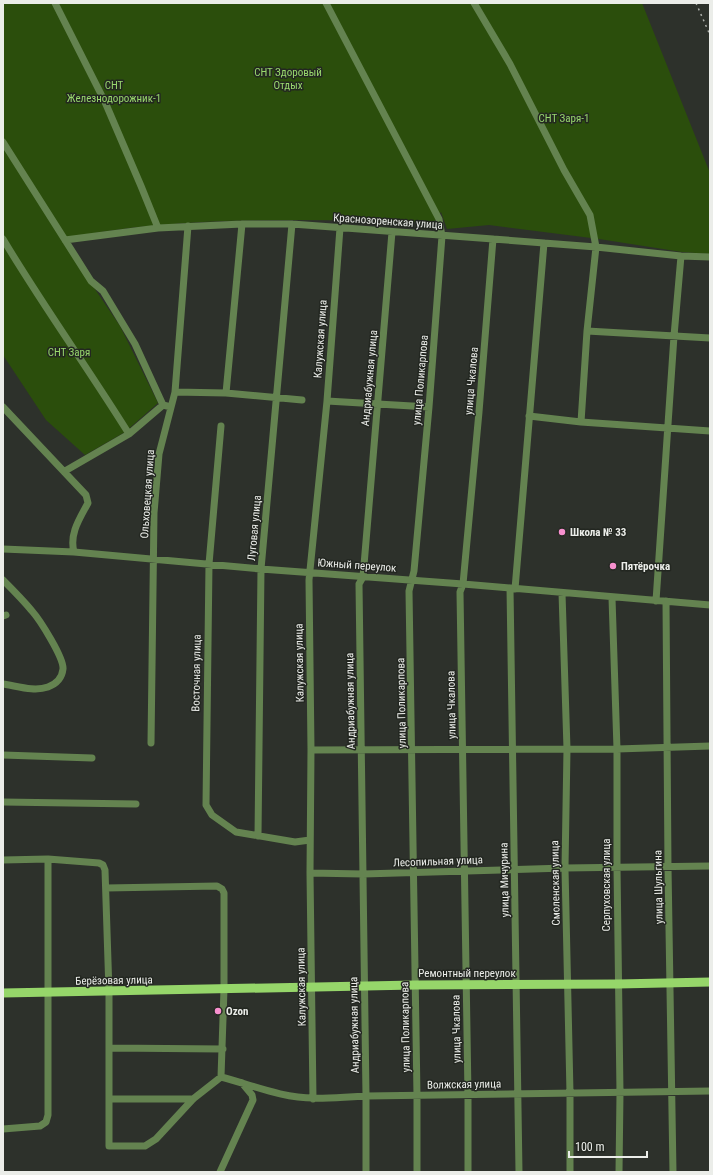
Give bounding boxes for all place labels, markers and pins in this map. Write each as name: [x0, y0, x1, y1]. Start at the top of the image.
place label: Школа № 33: [570, 526, 627, 539]
marker: Школа № 33: [557, 527, 567, 537]
place label: Пятёрочка: [621, 560, 670, 573]
marker: Пятёрочка: [608, 561, 618, 571]
place label: Ozon: [226, 1005, 248, 1018]
marker: Ozon: [213, 1006, 223, 1016]

